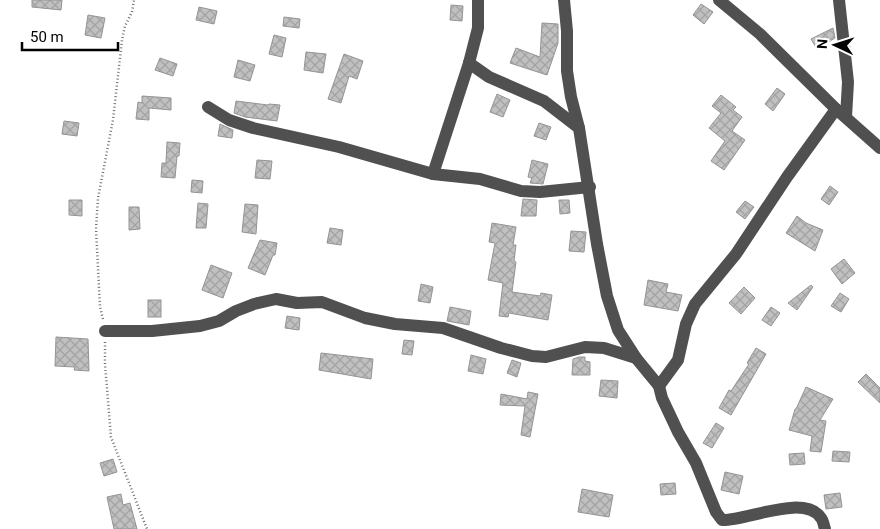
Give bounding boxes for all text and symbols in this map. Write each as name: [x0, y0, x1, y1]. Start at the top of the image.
scale bar: [22, 20, 119, 52]
north arrow: [810, 20, 860, 70]
text: 50 m: [30, 28, 64, 46]
text: N: [814, 39, 830, 50]

